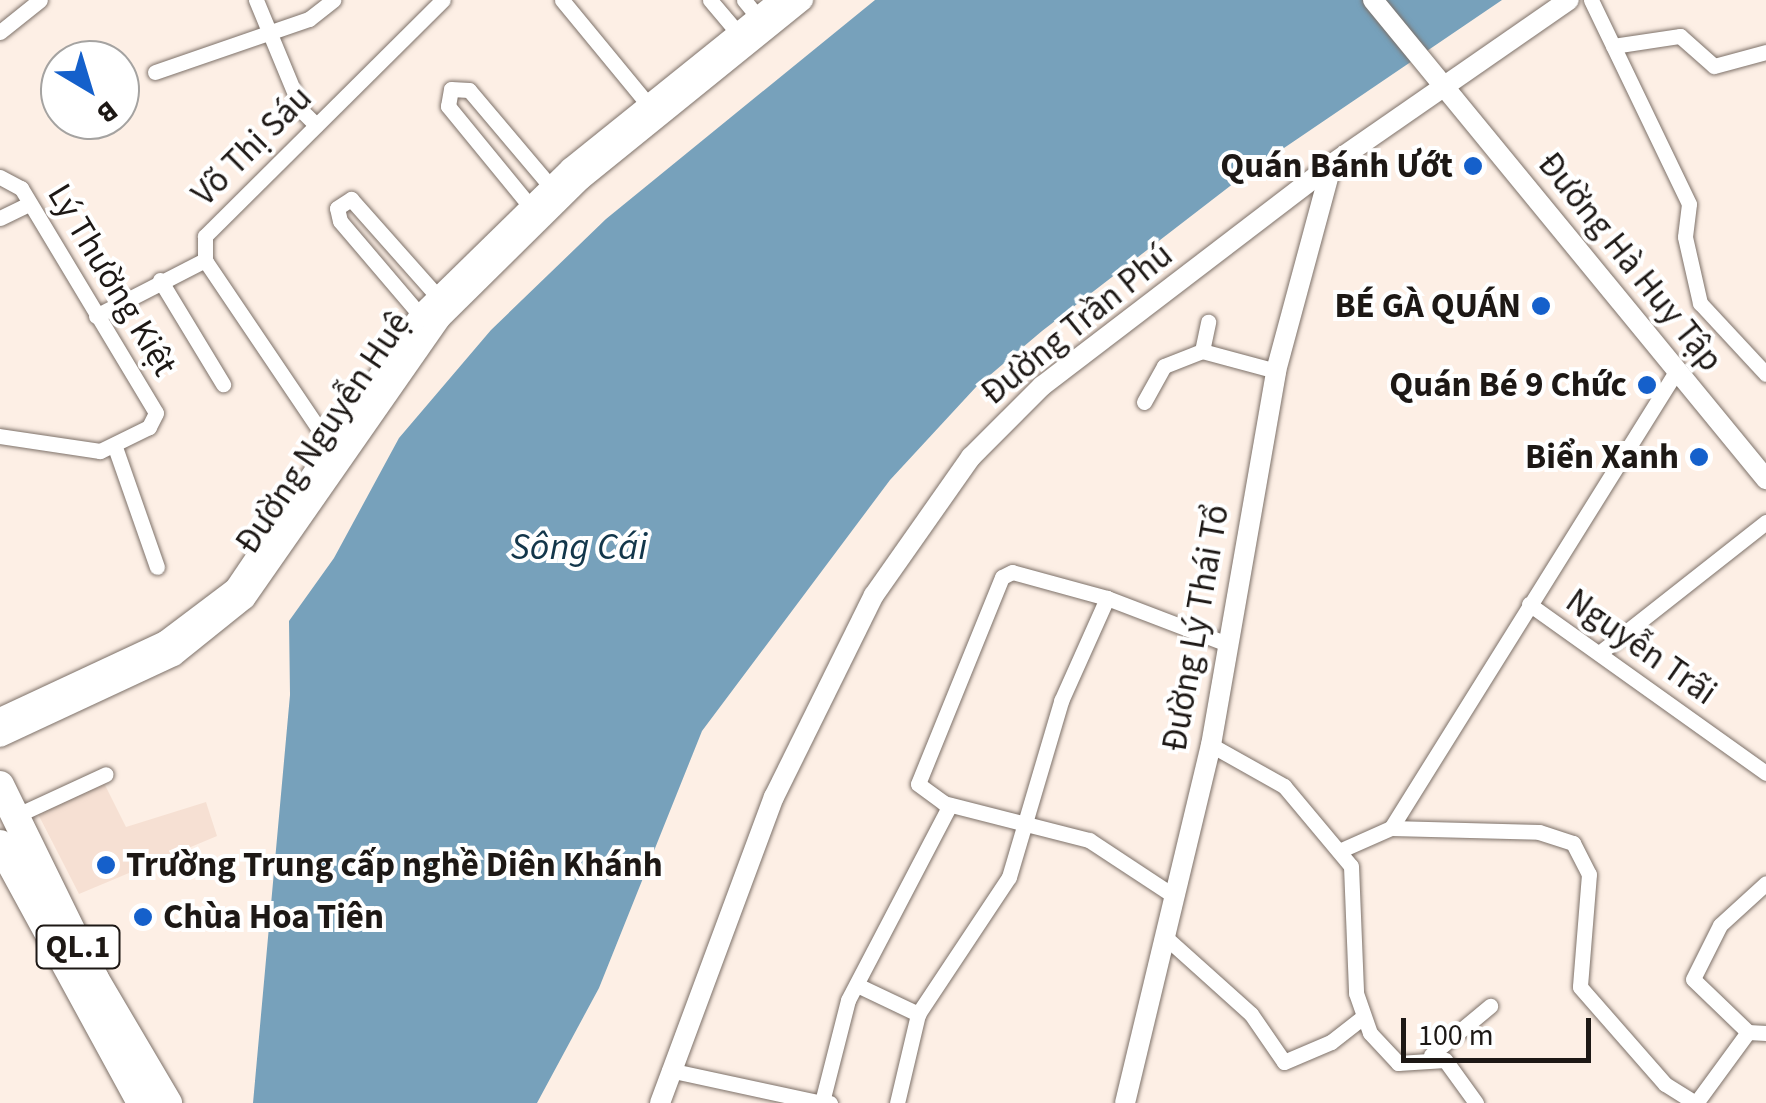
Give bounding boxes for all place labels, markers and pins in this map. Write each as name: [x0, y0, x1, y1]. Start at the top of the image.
place label: Quán Bánh Ướt: [1220, 145, 1453, 187]
marker: Quán Bánh Ướt: [1462, 155, 1484, 177]
place label: BÉ GÀ QUÁN: [1334, 285, 1521, 327]
marker: BÉ GÀ QUÁN: [1530, 295, 1552, 317]
place label: Quán Bé 9 Chức: [1389, 364, 1627, 406]
marker: Quán Bé 9 Chức: [1636, 374, 1658, 396]
place label: Biển Xanh: [1525, 436, 1679, 478]
marker: Biển Xanh: [1688, 446, 1710, 468]
place label: Trường Trung cấp nghề Diên Khánh: [126, 844, 663, 886]
marker: Trường Trung cấp nghề Diên Khánh: [95, 854, 117, 876]
place label: Chùa Hoa Tiên: [163, 896, 384, 938]
marker: Chùa Hoa Tiên: [132, 906, 154, 928]

